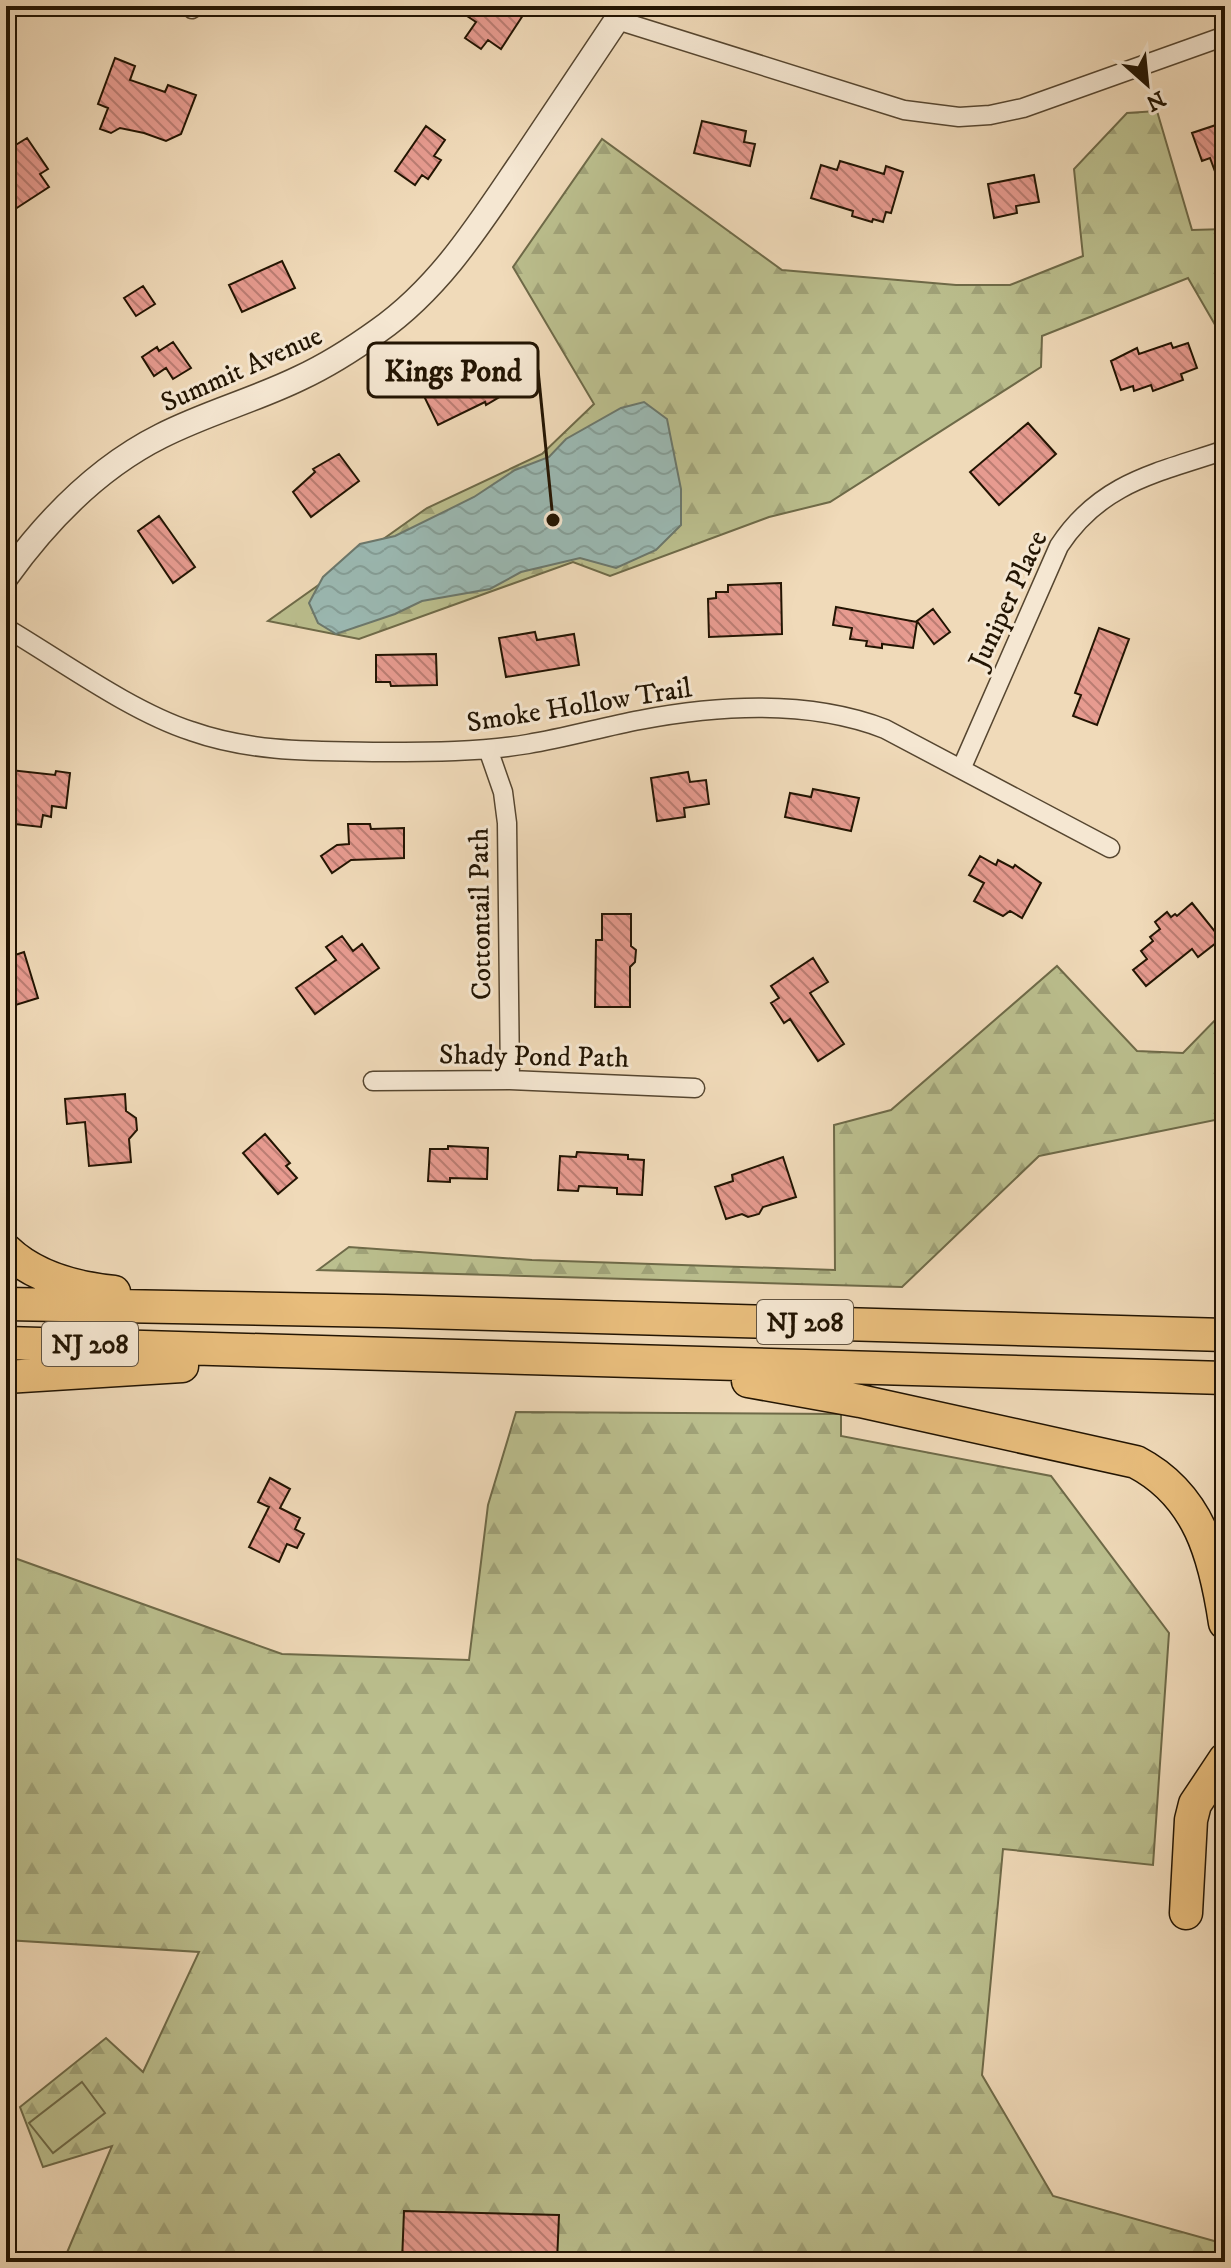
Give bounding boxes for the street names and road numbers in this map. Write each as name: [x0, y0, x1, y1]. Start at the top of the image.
street label: Summit Avenue: [155, 318, 328, 421]
street label: Juniper Place: [960, 525, 1056, 677]
street label: Smoke Hollow Trail: [464, 670, 695, 741]
street label: Cottontail Path: [461, 827, 500, 1001]
street label: Shady Pond Path: [439, 1037, 630, 1076]
road number: NJ 208: [757, 1300, 853, 1344]
road number: NJ 208: [42, 1322, 138, 1366]

